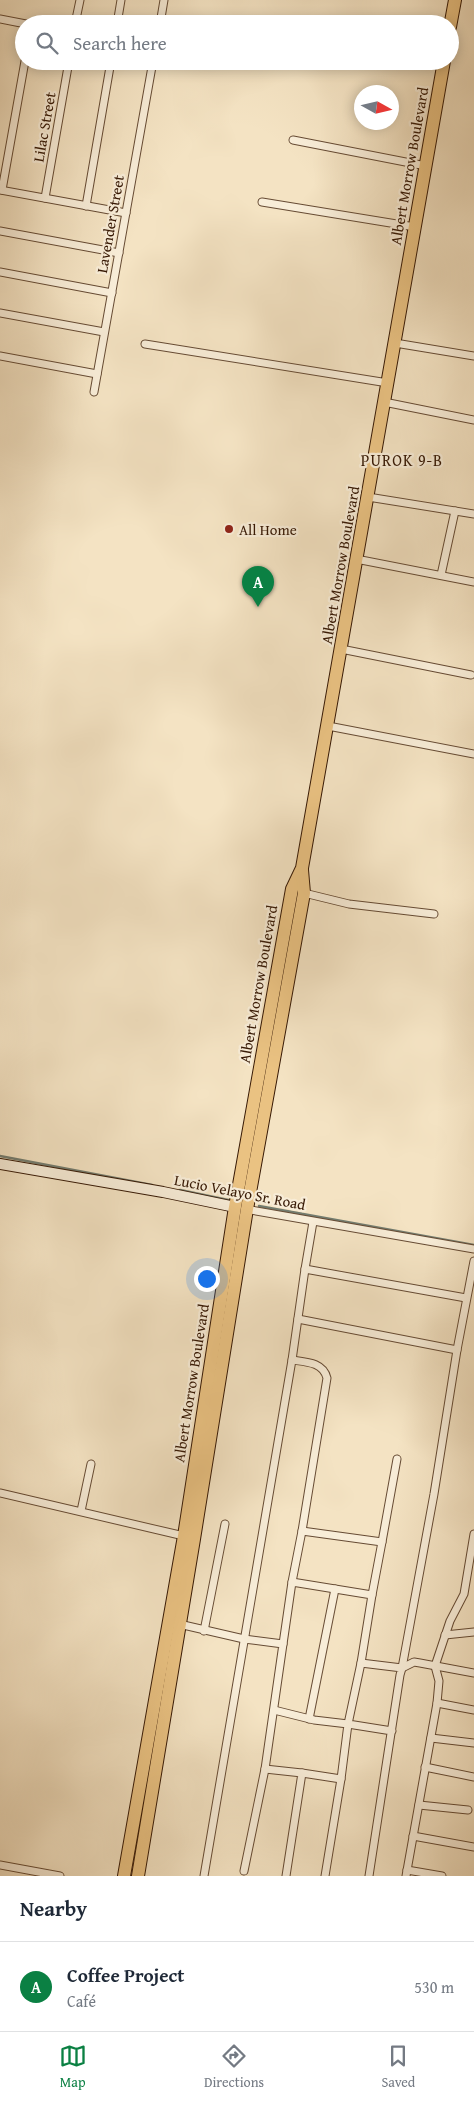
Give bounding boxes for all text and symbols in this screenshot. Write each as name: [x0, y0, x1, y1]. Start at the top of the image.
search box: [15, 15, 459, 70]
icon: search: [33, 29, 61, 57]
text: Search here: [73, 29, 167, 57]
north arrow: [354, 85, 399, 130]
street label: Albert Morrow Boulevard: [385, 85, 433, 247]
street label: Lilac Street: [28, 90, 61, 164]
street label: Lavender Street: [91, 173, 129, 275]
district label: PUROK 9-B: [361, 448, 443, 472]
street label: Albert Morrow Boulevard: [316, 484, 364, 646]
place label: All Home: [239, 519, 297, 540]
marker: All Home: [223, 523, 235, 535]
pin: A: [242, 566, 274, 607]
street label: Albert Morrow Boulevard: [234, 903, 282, 1065]
street label: Lucio Velayo Sr. Road: [173, 1169, 307, 1215]
your location: [194, 1266, 220, 1292]
street label: Albert Morrow Boulevard: [168, 1302, 214, 1464]
text: Nearby: [20, 1893, 87, 1924]
text: Coffee Project: [67, 1961, 185, 1989]
text: A: [31, 1975, 41, 1999]
text: 530 m: [414, 1975, 454, 1999]
text: Café: [67, 1989, 96, 2013]
tab: Map: [59, 2042, 87, 2092]
tab: Directions: [204, 2042, 264, 2092]
tab: Saved: [381, 2042, 415, 2092]

